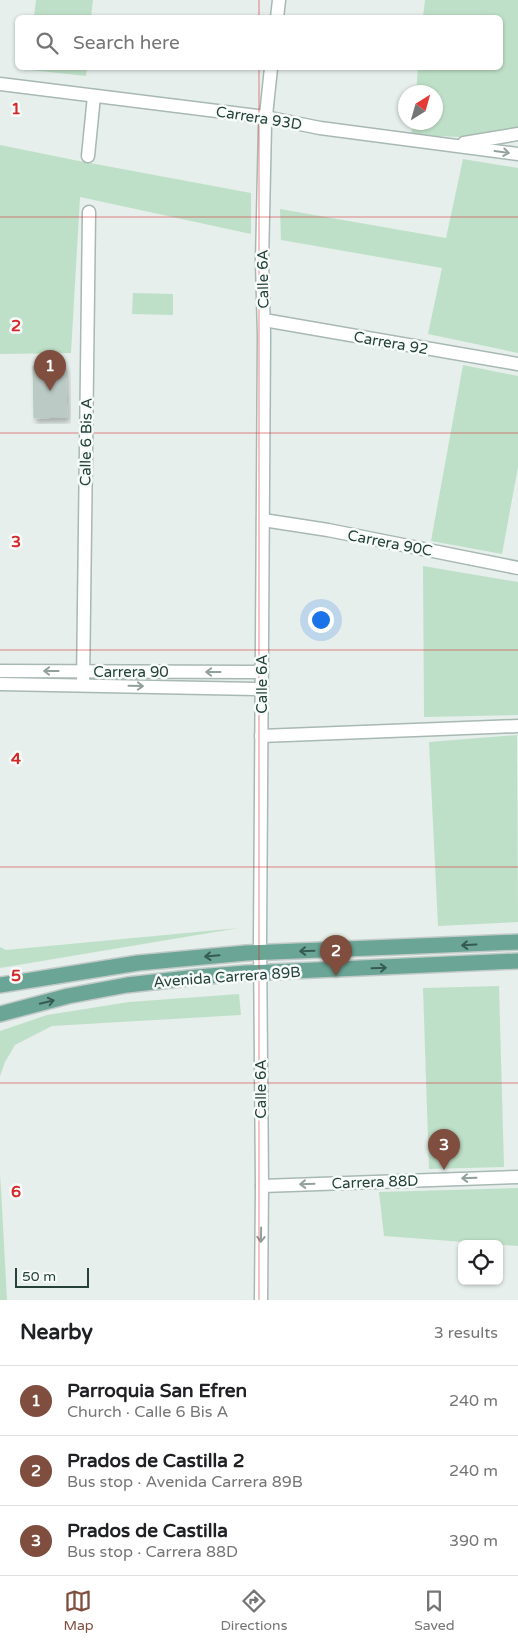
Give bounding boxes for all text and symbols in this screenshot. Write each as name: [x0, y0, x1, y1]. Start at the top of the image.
search box: [15, 15, 503, 70]
icon: search: [33, 29, 61, 57]
text: Search here: [73, 32, 180, 54]
north arrow: [398, 85, 443, 130]
text: 1: [11, 99, 21, 119]
street label: Carrera 93D: [215, 102, 303, 134]
one-way arrow: [494, 147, 510, 157]
street label: Calle 6A: [253, 249, 273, 309]
text: 2: [11, 316, 21, 336]
street label: Carrera 92: [352, 328, 430, 358]
pin: 1: [34, 350, 66, 391]
street label: Calle 6 Bis A: [76, 398, 96, 486]
street label: Carrera 90C: [346, 526, 434, 560]
text: 3: [11, 532, 21, 552]
your location: [308, 607, 334, 633]
street label: Calle 6A: [253, 654, 271, 714]
street label: Carrera 90: [93, 663, 169, 681]
one-way arrow: [43, 666, 59, 676]
one-way arrow: [205, 667, 222, 677]
one-way arrow: [128, 682, 144, 691]
text: 4: [11, 749, 21, 769]
pin: 2: [320, 935, 352, 976]
one-way arrow: [462, 940, 478, 949]
one-way arrow: [299, 946, 316, 956]
one-way arrow: [204, 951, 220, 961]
street label: Avenida Carrera 89B: [153, 963, 301, 991]
one-way arrow: [371, 963, 387, 972]
text: 5: [11, 966, 21, 986]
one-way arrow: [39, 996, 55, 1006]
street label: Calle 6A: [252, 1059, 270, 1119]
pin: 3: [428, 1129, 460, 1170]
street label: Carrera 88D: [331, 1171, 419, 1193]
one-way arrow: [462, 1174, 478, 1183]
one-way arrow: [299, 1179, 316, 1189]
text: 6: [11, 1182, 21, 1202]
one-way arrow: [256, 1226, 266, 1242]
map controls: [458, 1240, 503, 1285]
button: locate: [458, 1240, 503, 1285]
scale bar: [15, 1265, 89, 1288]
text: 50 m: [22, 1268, 56, 1285]
text: Nearby: [20, 1320, 93, 1345]
text: 3 results: [434, 1323, 498, 1343]
text: Parroquia San Efren: [67, 1380, 247, 1402]
text: 1: [31, 1391, 41, 1411]
text: 240 m: [449, 1391, 498, 1411]
text: Church · Calle 6 Bis A: [67, 1402, 228, 1422]
text: Prados de Castilla 2: [67, 1450, 245, 1472]
text: 2: [31, 1461, 41, 1481]
text: 240 m: [449, 1461, 498, 1481]
text: Bus stop · Avenida Carrera 89B: [67, 1472, 303, 1492]
text: Prados de Castilla: [67, 1520, 228, 1542]
text: 3: [31, 1531, 41, 1551]
text: 390 m: [449, 1531, 498, 1551]
text: Bus stop · Carrera 88D: [67, 1542, 238, 1562]
tab: Map: [63, 1587, 94, 1634]
tab: Directions: [220, 1587, 287, 1634]
tab: Saved: [414, 1587, 455, 1634]

